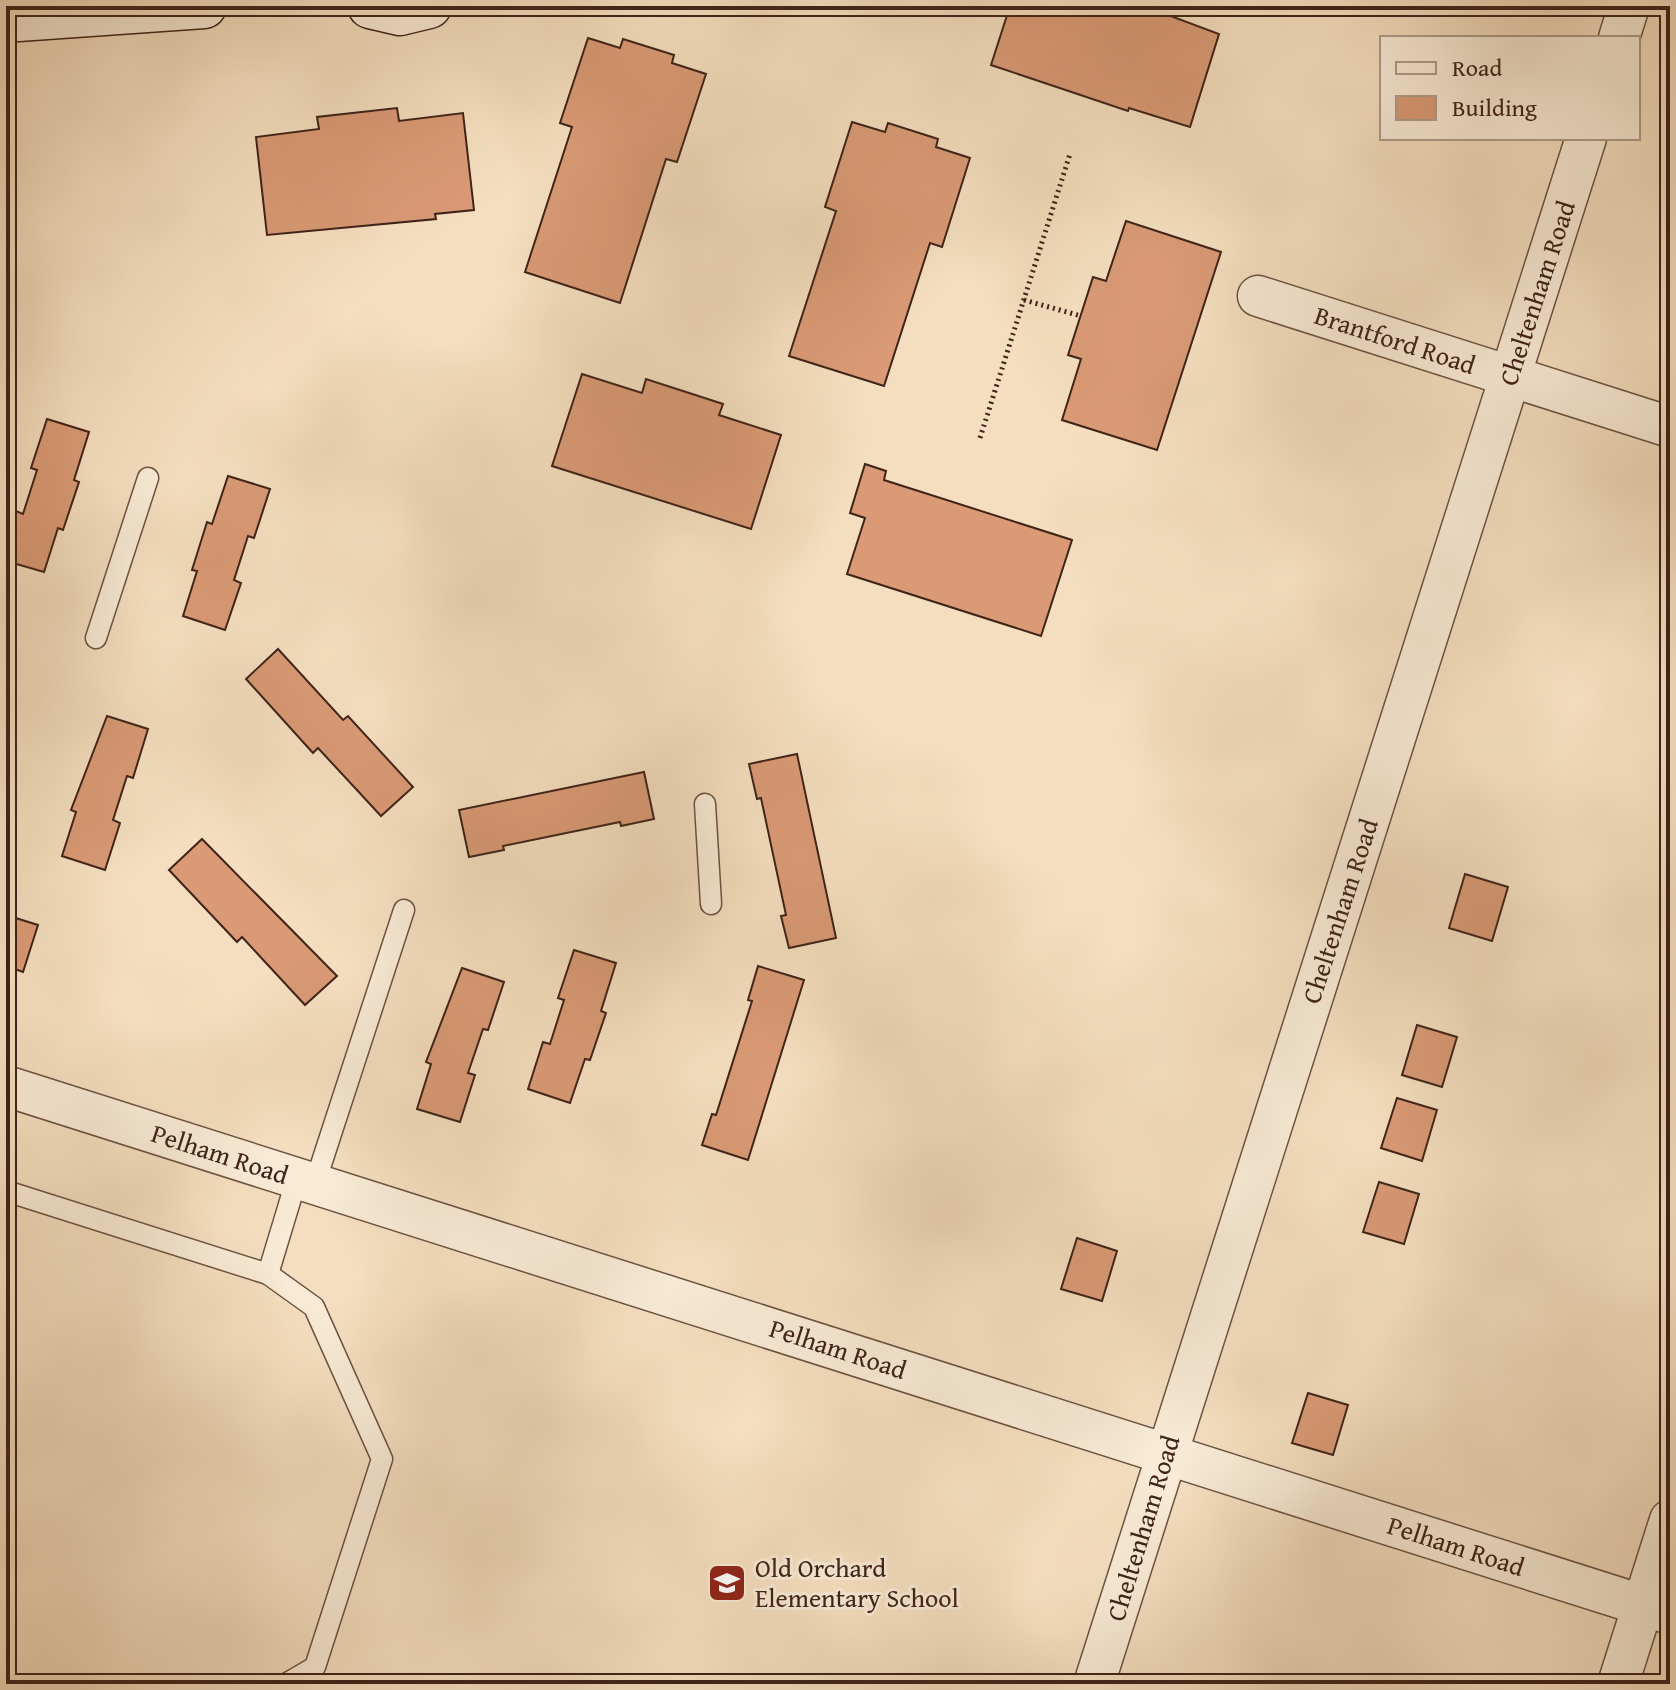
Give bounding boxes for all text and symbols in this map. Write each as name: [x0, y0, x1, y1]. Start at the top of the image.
legend: [1380, 36, 1640, 140]
text: Road: [1452, 50, 1502, 85]
text: Building: [1452, 90, 1537, 125]
street label: Cheltenham Road: [1488, 195, 1585, 390]
street label: Brantford Road: [1310, 295, 1481, 384]
street label: Cheltenham Road: [1291, 813, 1388, 1008]
street label: Pelham Road: [147, 1113, 294, 1194]
street label: Pelham Road: [765, 1308, 912, 1389]
street label: Cheltenham Road: [1096, 1430, 1189, 1626]
street label: Pelham Road: [1383, 1505, 1530, 1586]
place label: Old Orchard Elementary School: [755, 1548, 959, 1617]
school or university icon: Old Orchard Elementary School: [706, 1562, 748, 1604]

